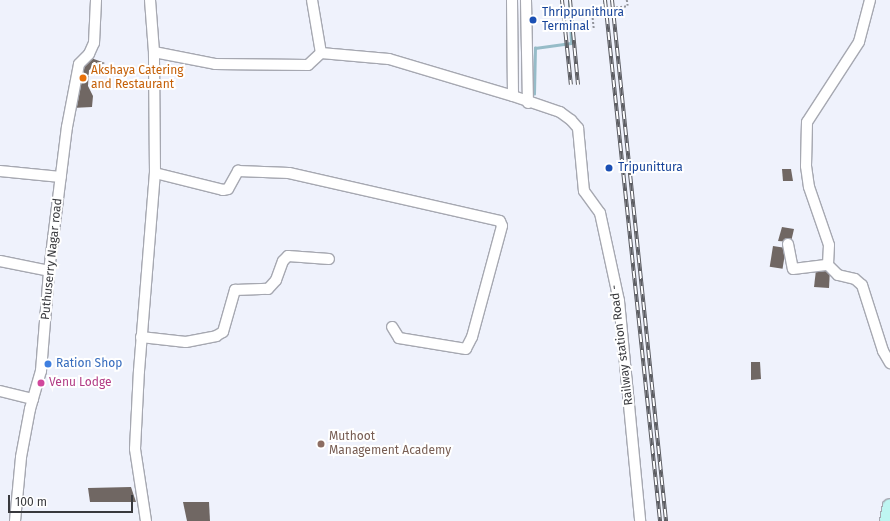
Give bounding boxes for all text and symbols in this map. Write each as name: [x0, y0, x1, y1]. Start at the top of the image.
place label: Thrippunithura Terminal: [542, 6, 624, 34]
marker: Thrippunithura Terminal: [527, 14, 539, 26]
place label: Akshaya Catering and Restaurant: [91, 64, 183, 92]
marker: Akshaya Catering and Restaurant: [78, 73, 88, 83]
place label: Tripunittura: [618, 161, 683, 175]
marker: Tripunittura: [603, 162, 615, 174]
street label: Puthuserry Nagar road: [38, 197, 66, 321]
street label: Railway station Road -: [607, 284, 637, 406]
place label: Ration Shop: [56, 357, 122, 371]
marker: Ration Shop: [43, 359, 53, 369]
place label: Venu Lodge: [49, 376, 112, 390]
marker: Venu Lodge: [36, 378, 46, 388]
place label: Muthoot Management Academy: [329, 430, 451, 458]
marker: Muthoot Management Academy: [316, 439, 326, 449]
scale bar: [10, 487, 135, 513]
text: 100 m: [15, 495, 47, 509]

